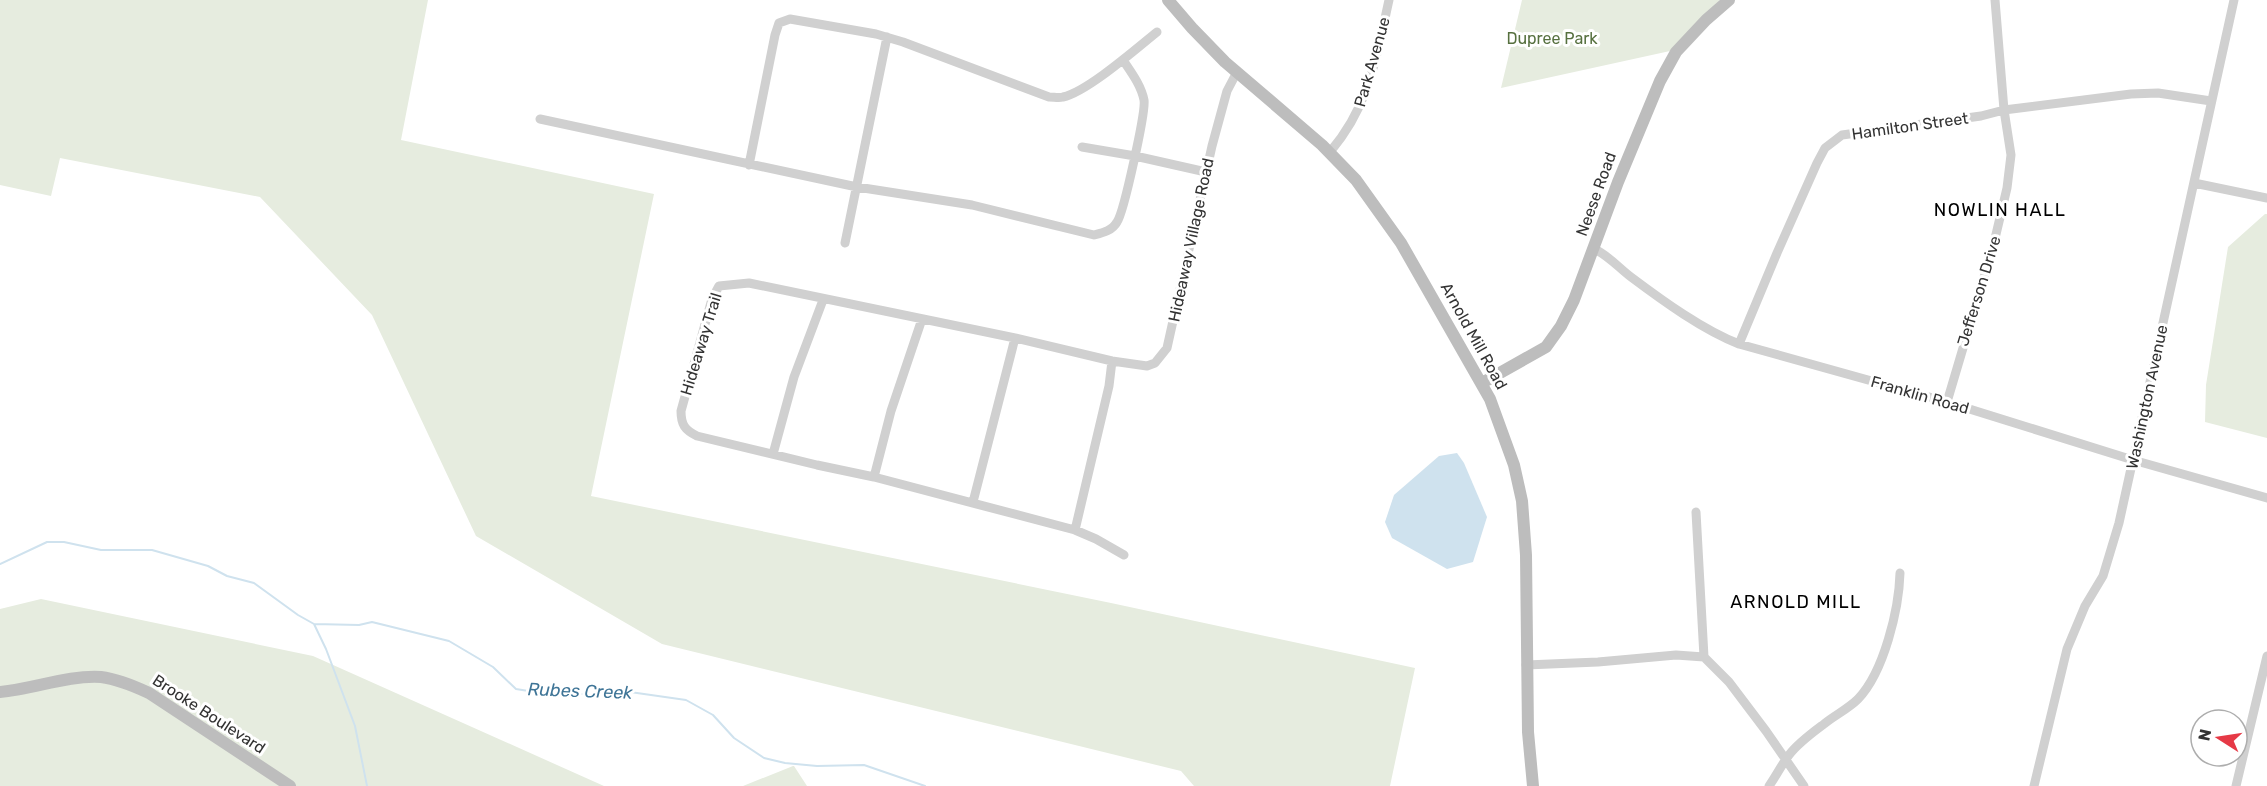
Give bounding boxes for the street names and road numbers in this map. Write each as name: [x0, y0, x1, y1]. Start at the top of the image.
street label: Park Avenue: [1350, 15, 1394, 109]
street label: Hamilton Street: [1850, 108, 1970, 144]
street label: Neese Road: [1572, 149, 1620, 239]
street label: Hideaway Village Road: [1164, 156, 1218, 324]
street label: Jefferson Drive: [1953, 233, 2005, 348]
street label: Arnold Mill Road: [1437, 279, 1511, 393]
street label: Hideaway Trail: [676, 290, 726, 398]
street label: Washington Avenue: [2122, 323, 2172, 471]
street label: Franklin Road: [1869, 372, 1971, 418]
street label: Brooke Boulevard: [149, 670, 269, 758]

